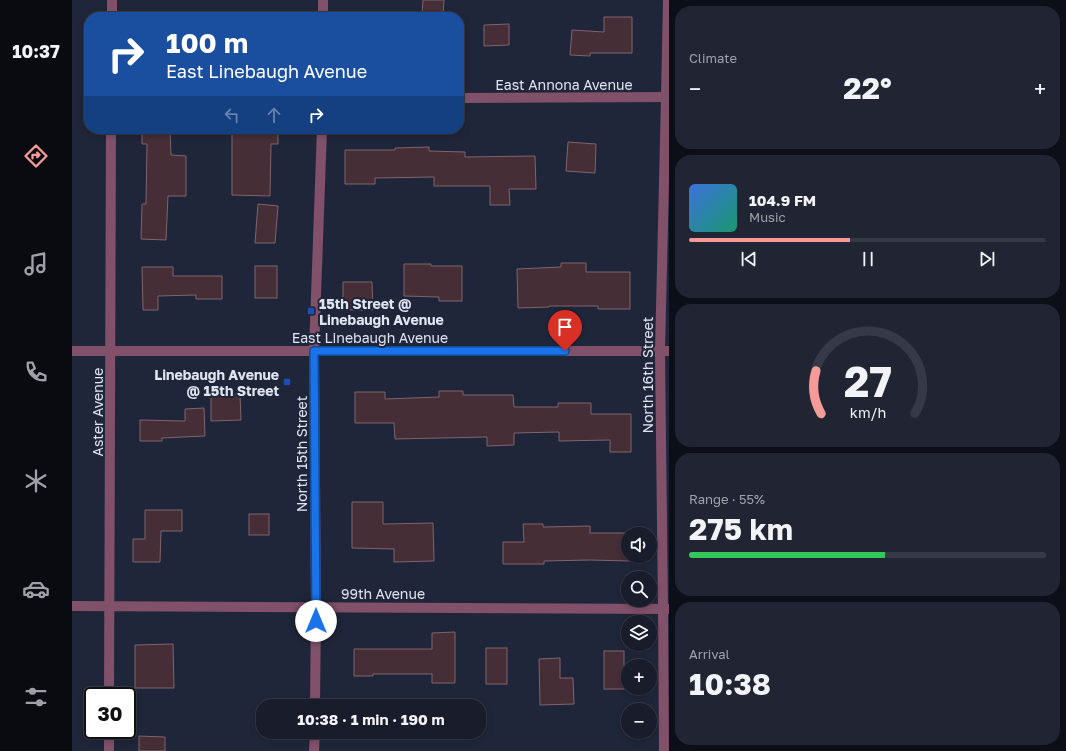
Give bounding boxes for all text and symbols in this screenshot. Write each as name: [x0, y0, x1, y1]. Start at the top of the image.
text: 100 m: [166, 26, 248, 59]
icon: right: [100, 28, 152, 80]
text: 10:37: [12, 40, 60, 62]
text: Climate: [689, 50, 737, 66]
text: East Linebaugh Avenue: [166, 60, 367, 82]
text: 22°: [843, 70, 892, 106]
text: −: [689, 75, 701, 102]
text: +: [1034, 75, 1046, 102]
street label: East Annona Avenue: [495, 76, 633, 93]
icon: left: [221, 104, 243, 126]
icon: ahead: [263, 104, 285, 126]
icon: right: [305, 104, 327, 126]
icon: directions: [22, 142, 50, 170]
text: 104.9 FM: [749, 191, 816, 209]
text: Music: [749, 209, 786, 225]
icon: previous: [738, 248, 760, 270]
icon: pause: [857, 248, 879, 270]
icon: next: [976, 248, 998, 270]
icon: music: [22, 250, 50, 278]
place label: 15th Street @ Linebaugh Avenue: [319, 295, 444, 328]
marker: 15th Street @ Linebaugh Avenue: [306, 306, 316, 316]
pin: [548, 310, 582, 351]
icon: arrive: [554, 316, 576, 338]
street label: North 16th Street: [639, 317, 656, 433]
street label: East Linebaugh Avenue: [292, 329, 448, 346]
text: 27: [843, 355, 892, 405]
icon: phone: [22, 358, 50, 386]
place label: Linebaugh Avenue @ 15th Street: [154, 366, 279, 399]
street label: Aster Avenue: [89, 368, 106, 456]
marker: Linebaugh Avenue @ 15th Street: [282, 377, 292, 387]
street label: North 15th Street: [293, 396, 310, 512]
text: km/h: [849, 403, 886, 420]
icon: climate: [22, 467, 50, 495]
text: Range · 55%: [689, 491, 765, 507]
text: 275 km: [689, 511, 793, 547]
map controls: [621, 527, 657, 739]
button: sound: [621, 527, 657, 563]
button: search: [621, 571, 657, 607]
icon: car: [22, 575, 50, 603]
street label: 99th Avenue: [341, 585, 425, 602]
position arrow: [295, 600, 337, 642]
button: layers: [621, 615, 657, 651]
text: Arrival: [689, 646, 730, 662]
button: +: [621, 659, 657, 695]
text: 10:38: [689, 666, 771, 702]
icon: filters: [22, 683, 50, 711]
speed limit sign: 30: [84, 687, 136, 739]
button: −: [621, 703, 657, 739]
text: 10:38 · 1 min · 190 m: [297, 710, 445, 728]

